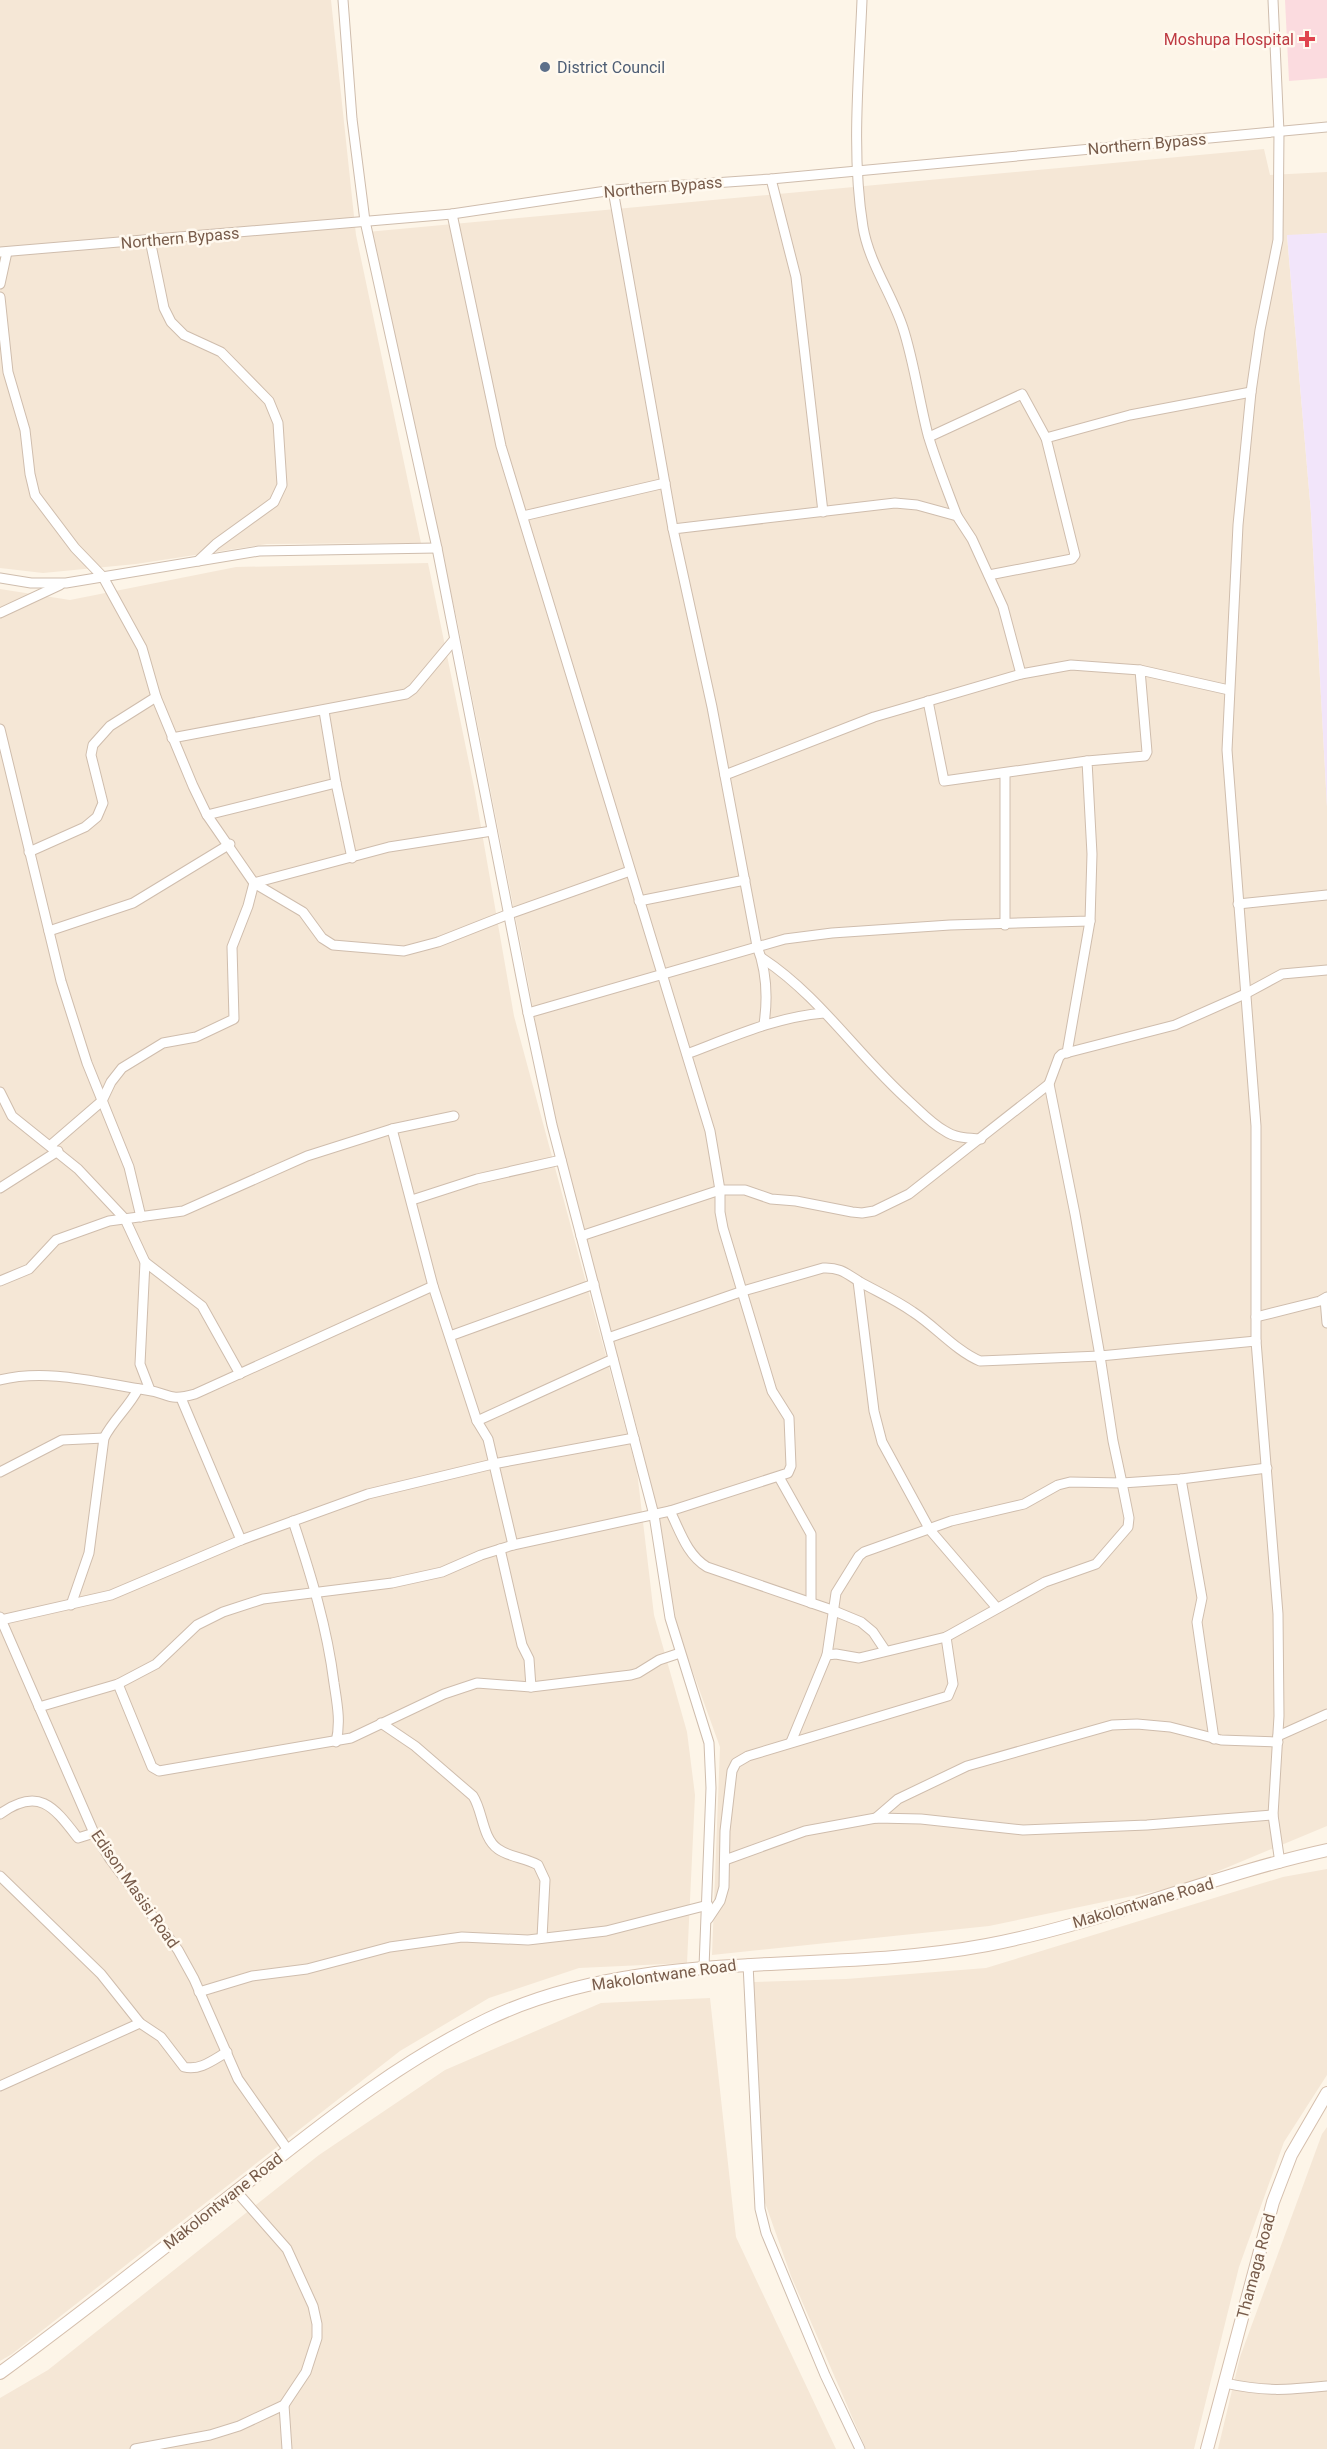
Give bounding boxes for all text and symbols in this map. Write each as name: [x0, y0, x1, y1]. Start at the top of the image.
place label: Moshupa Hospital: [1164, 30, 1294, 49]
marker: Moshupa Hospital: [1298, 30, 1316, 48]
place label: District Council: [557, 58, 665, 77]
marker: District Council: [538, 60, 552, 74]
street label: Northern Bypass: [1087, 129, 1207, 159]
street label: Northern Bypass: [603, 172, 723, 202]
street label: Northern Bypass: [120, 223, 240, 253]
street label: Edison Masisi Road: [87, 1826, 183, 1952]
street label: Makolontwane Road: [1070, 1874, 1216, 1932]
street label: Makolontwane Road: [591, 1955, 737, 1995]
street label: Makolontwane Road: [160, 2149, 286, 2253]
street label: Thamaga Road: [1233, 2211, 1279, 2321]

